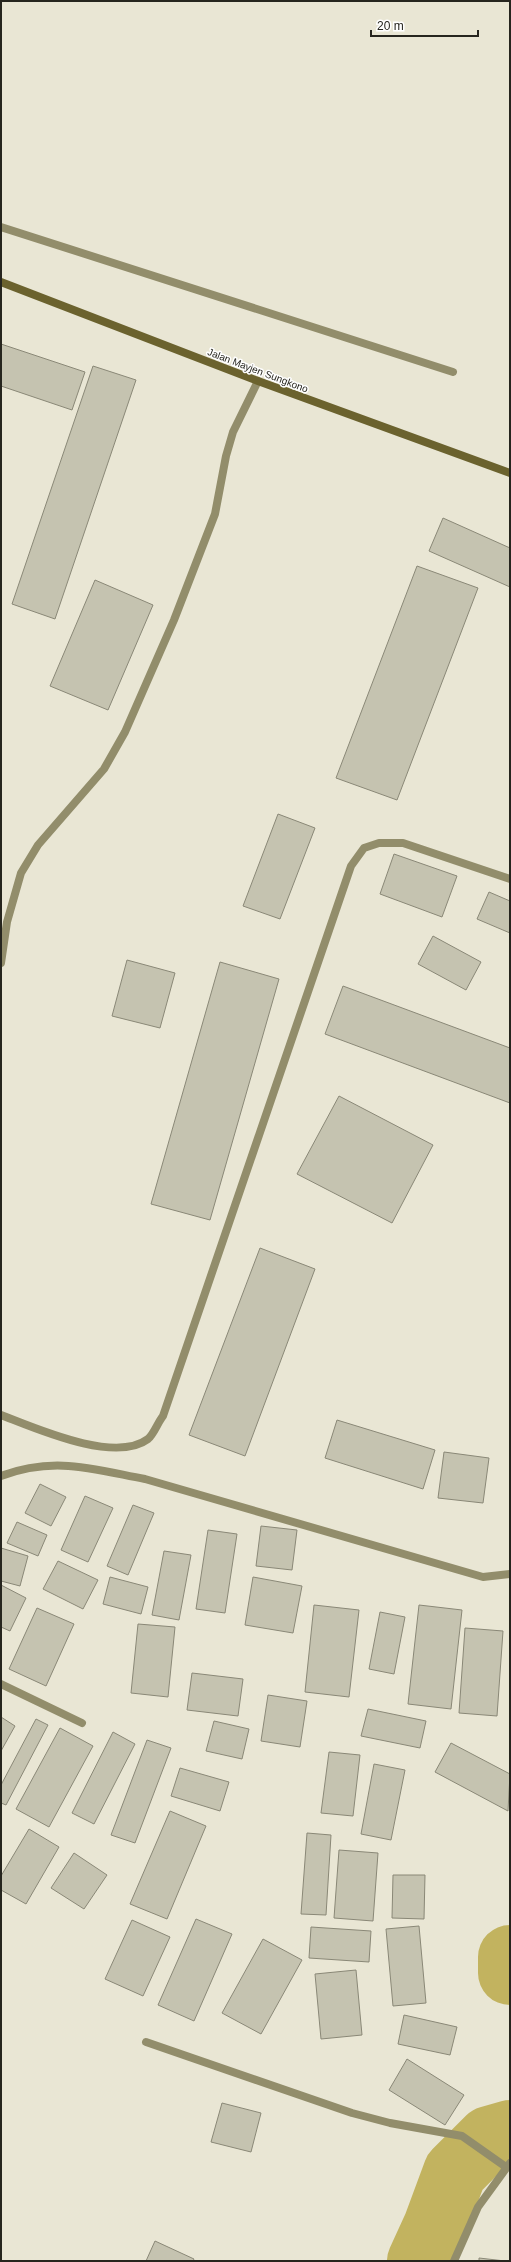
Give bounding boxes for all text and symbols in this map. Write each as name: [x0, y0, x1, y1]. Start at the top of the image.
scale bar: [371, 12, 478, 38]
text: 20 m: [377, 19, 404, 33]
street label: Jalan Mayjen Sungkono: [206, 346, 310, 395]

